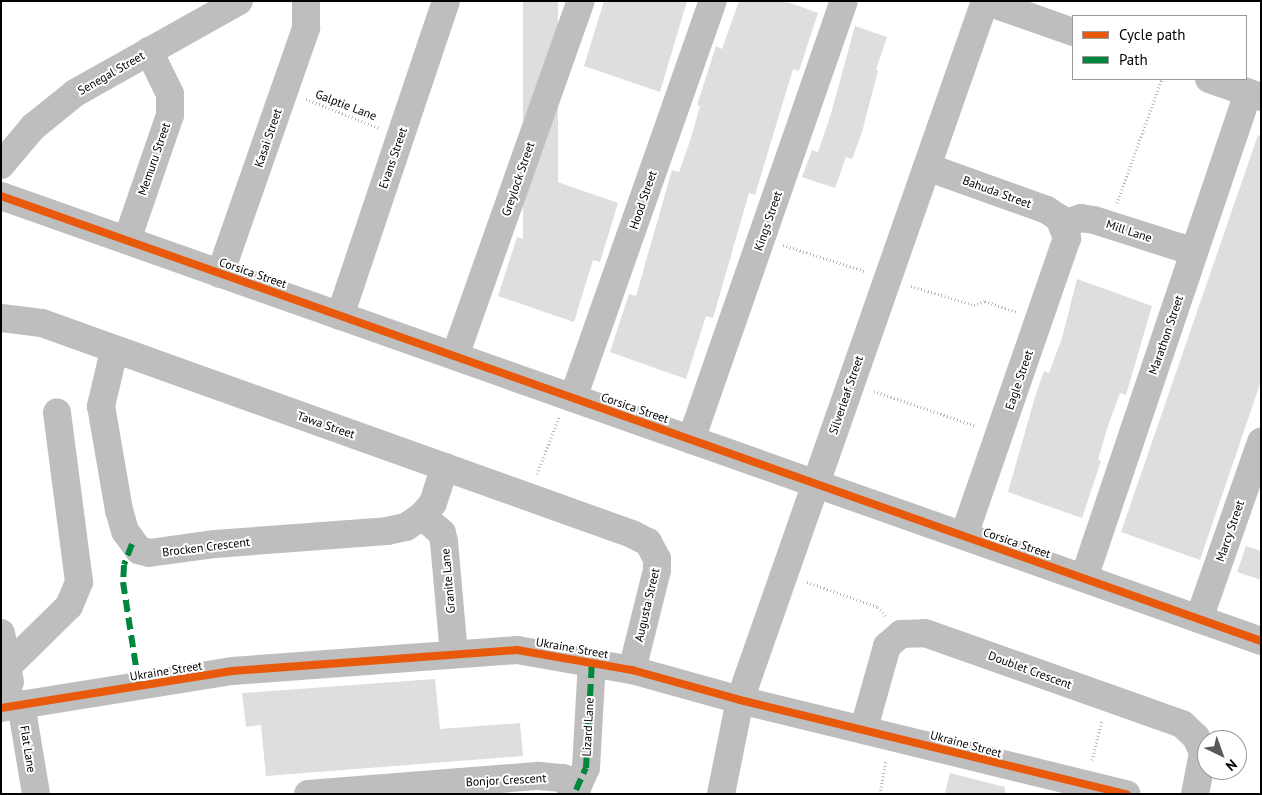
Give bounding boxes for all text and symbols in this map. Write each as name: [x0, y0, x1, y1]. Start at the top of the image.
legend: [1072, 15, 1247, 80]
text: Cycle path: [1119, 25, 1185, 44]
street label: Senegal Street: [75, 48, 147, 98]
text: Path: [1119, 50, 1148, 69]
street label: Galptie Lane: [313, 87, 379, 123]
street label: Kasai Street: [251, 107, 285, 169]
street label: Memuru Street: [135, 121, 173, 197]
street label: Evans Street: [376, 126, 410, 190]
street label: Greylock Street: [499, 140, 537, 218]
street label: Hood Street: [626, 169, 660, 231]
street label: Bahuda Street: [961, 173, 1033, 211]
street label: Kings Street: [751, 189, 785, 253]
street label: Mill Lane: [1104, 217, 1154, 245]
street label: Corsica Street: [217, 255, 289, 291]
street label: Marathon Street: [1146, 293, 1186, 377]
street label: Eagle Street: [1002, 348, 1036, 412]
street label: Silverleaf Street: [826, 354, 866, 436]
street label: Corsica Street: [599, 390, 671, 426]
street label: Tawa Street: [295, 408, 357, 442]
street label: Marcy Street: [1213, 498, 1247, 564]
street label: Corsica Street: [981, 525, 1053, 561]
street label: Brocken Crescent: [161, 534, 251, 560]
street label: Granite Lane: [438, 548, 458, 614]
street label: Augusta Street: [632, 567, 662, 643]
street label: Ukraine Street: [535, 635, 609, 661]
street label: Doublet Crescent: [986, 648, 1074, 692]
street label: Ukraine Street: [129, 658, 203, 684]
street label: Lizard Lane: [579, 697, 597, 757]
street label: Flat Lane: [17, 724, 39, 774]
street label: Ukraine Street: [929, 728, 1003, 760]
north arrow: [1197, 730, 1247, 780]
text: N: [1222, 756, 1241, 775]
street label: Bonjor Crescent: [465, 771, 547, 789]

